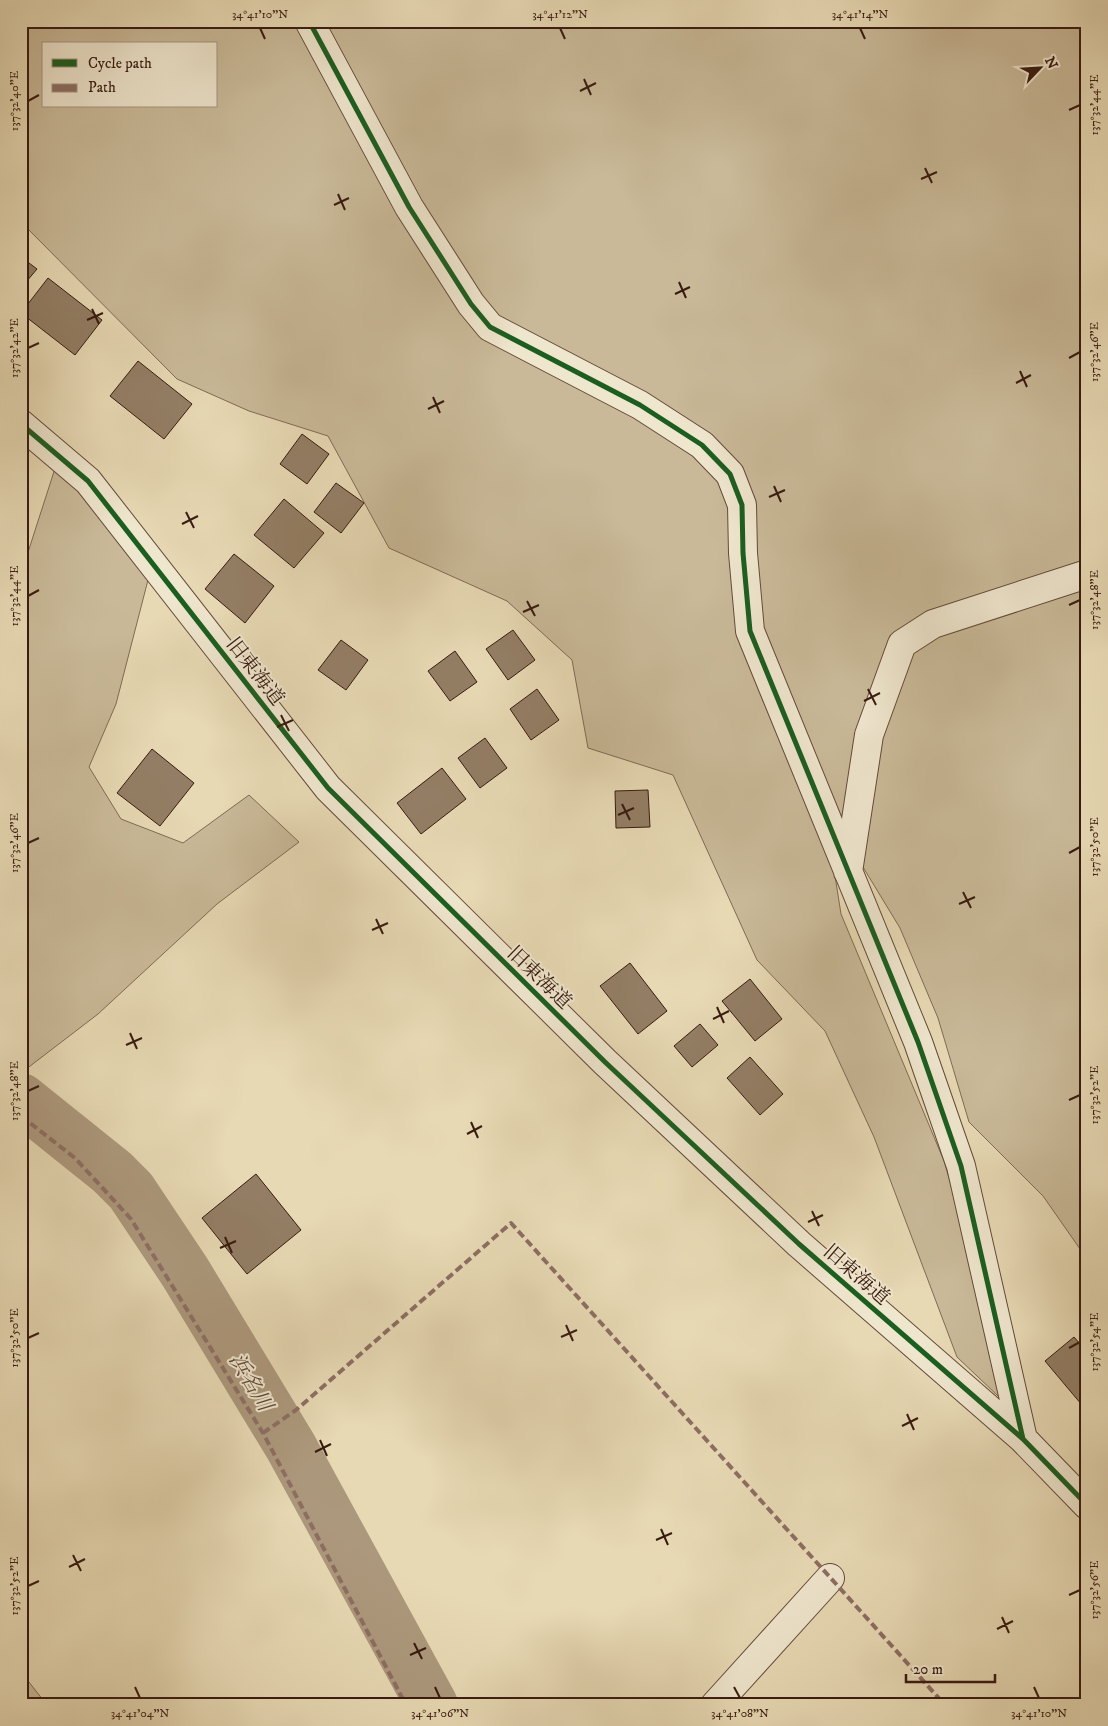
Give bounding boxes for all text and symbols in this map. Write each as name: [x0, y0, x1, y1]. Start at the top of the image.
text: 34°41'10"N: [232, 7, 288, 22]
text: 34°41'12"N: [532, 7, 588, 22]
text: 34°41'14"N: [832, 7, 889, 22]
legend: [42, 42, 218, 108]
north arrow: [1016, 42, 1066, 92]
text: Cycle path: [88, 54, 152, 73]
text: N: [1040, 54, 1062, 72]
text: 137°32'40"E: [7, 70, 22, 131]
text: 137°32'44"E: [1087, 74, 1102, 135]
text: Path: [88, 78, 116, 97]
text: 137°32'42"E: [7, 318, 22, 378]
text: 137°32'46"E: [1087, 321, 1102, 382]
text: 137°32'44"E: [7, 565, 22, 626]
text: 137°32'48"E: [1087, 570, 1102, 630]
street label: 旧東海道: [220, 633, 289, 711]
text: 137°32'46"E: [7, 812, 22, 873]
text: 137°32'50"E: [1087, 817, 1102, 877]
street label: 旧東海道: [502, 941, 576, 1015]
text: 137°32'48"E: [7, 1061, 22, 1121]
text: 137°32'52"E: [1087, 1065, 1102, 1124]
street label: 旧東海道: [818, 1239, 894, 1311]
text: 137°32'50"E: [7, 1308, 22, 1368]
text: 137°32'54"E: [1087, 1312, 1102, 1372]
water label: 浜名川: [223, 1349, 279, 1418]
text: 137°32'52"E: [7, 1556, 22, 1615]
text: 137°32'56"E: [1087, 1560, 1102, 1620]
scale bar: [906, 1651, 994, 1683]
text: 20 m: [913, 1660, 943, 1679]
text: 34°41'04"N: [111, 1706, 170, 1721]
text: 34°41'06"N: [411, 1706, 469, 1721]
text: 34°41'08"N: [711, 1706, 769, 1721]
text: 34°41'10"N: [1011, 1706, 1067, 1721]

